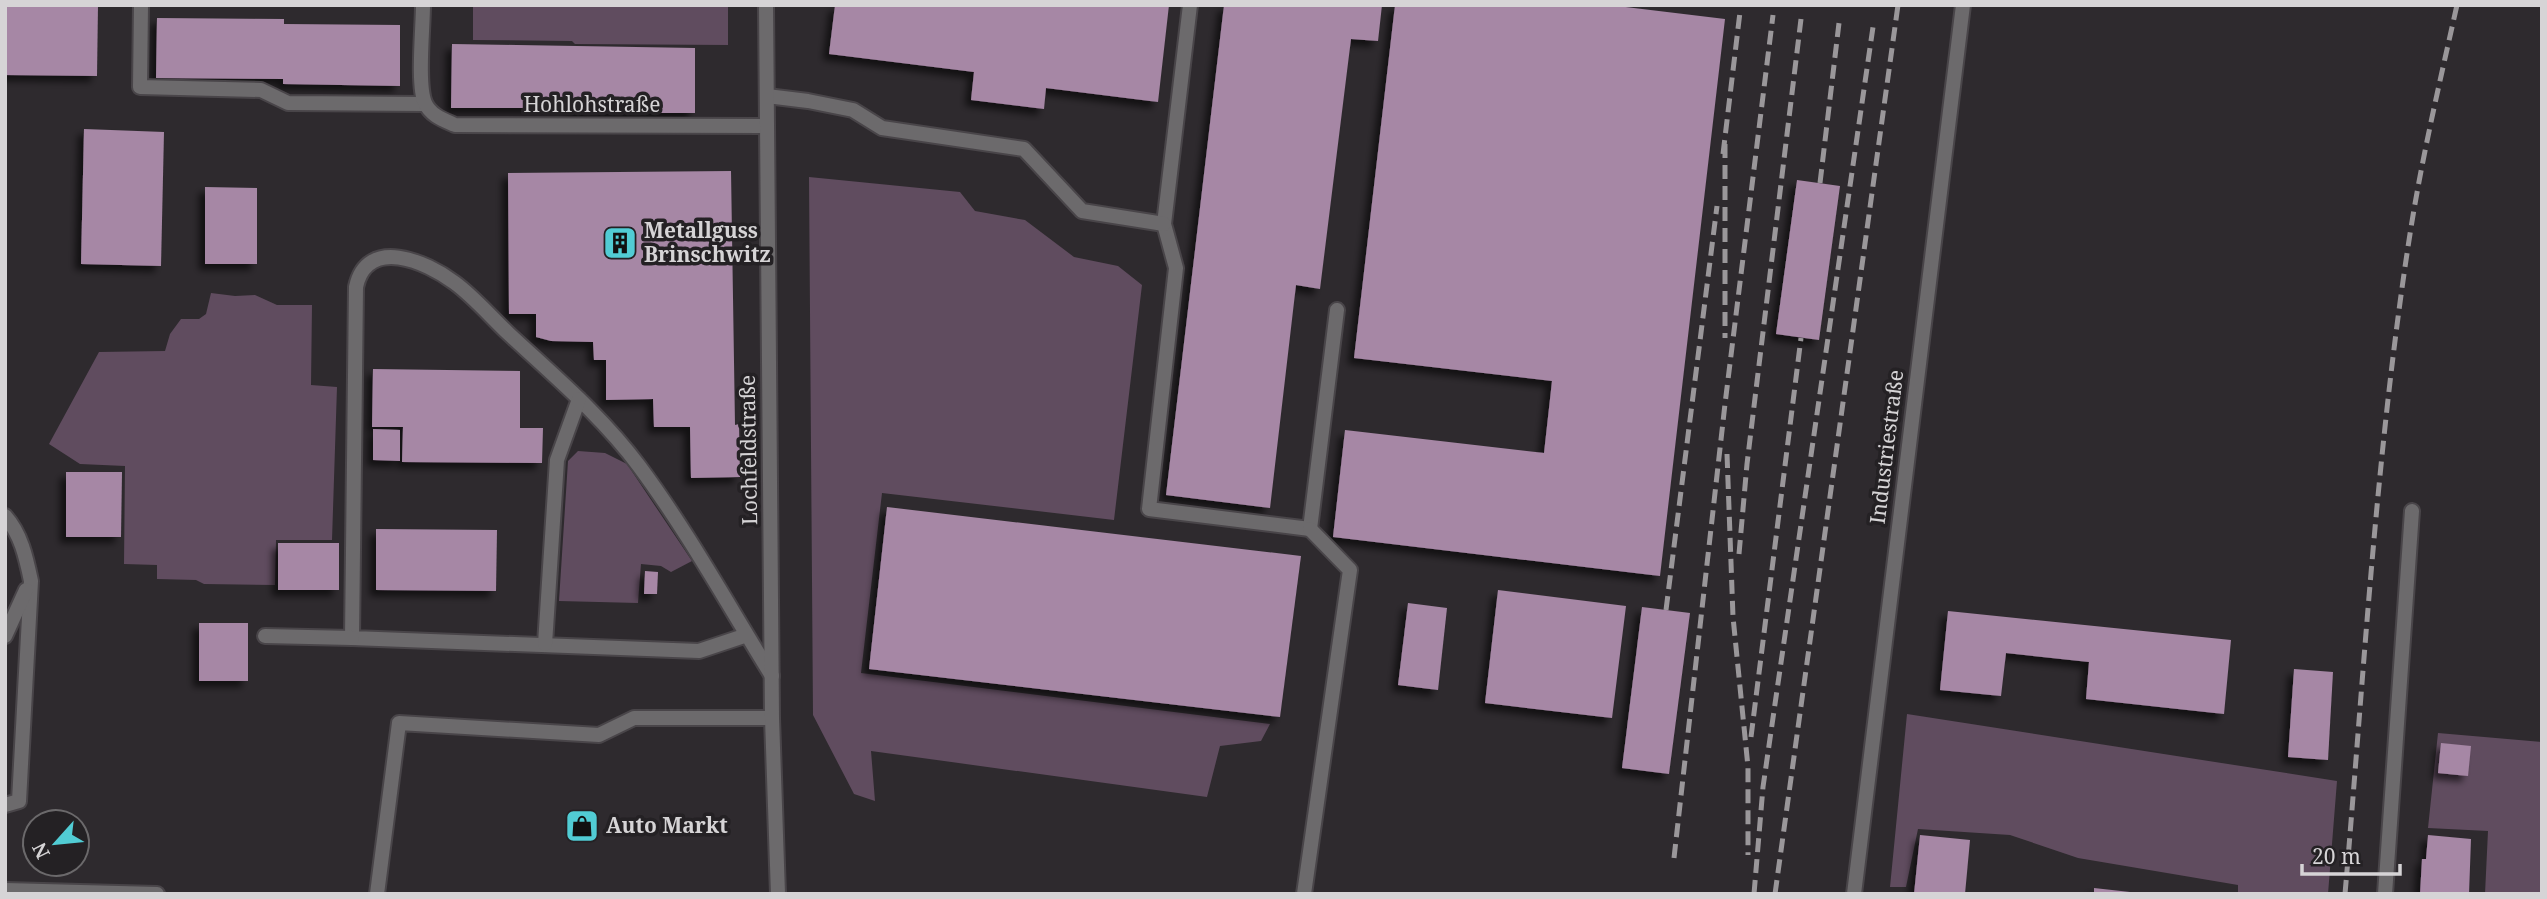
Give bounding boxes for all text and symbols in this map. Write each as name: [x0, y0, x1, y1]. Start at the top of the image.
street label: Hohlohstraße: [523, 90, 661, 118]
place label: Metallguss Brinschwitz: [644, 216, 771, 268]
building icon: Metallguss Brinschwitz: [601, 224, 639, 262]
street label: Industriestraße: [1863, 368, 1909, 526]
street label: Lochfeldstraße: [733, 375, 763, 525]
shop icon: Auto Markt: [563, 807, 601, 845]
north arrow: [21, 808, 91, 878]
place label: Auto Markt: [606, 811, 728, 839]
scale bar: [2302, 832, 2400, 876]
text: N: [26, 838, 56, 863]
text: 20 m: [2312, 842, 2361, 870]

